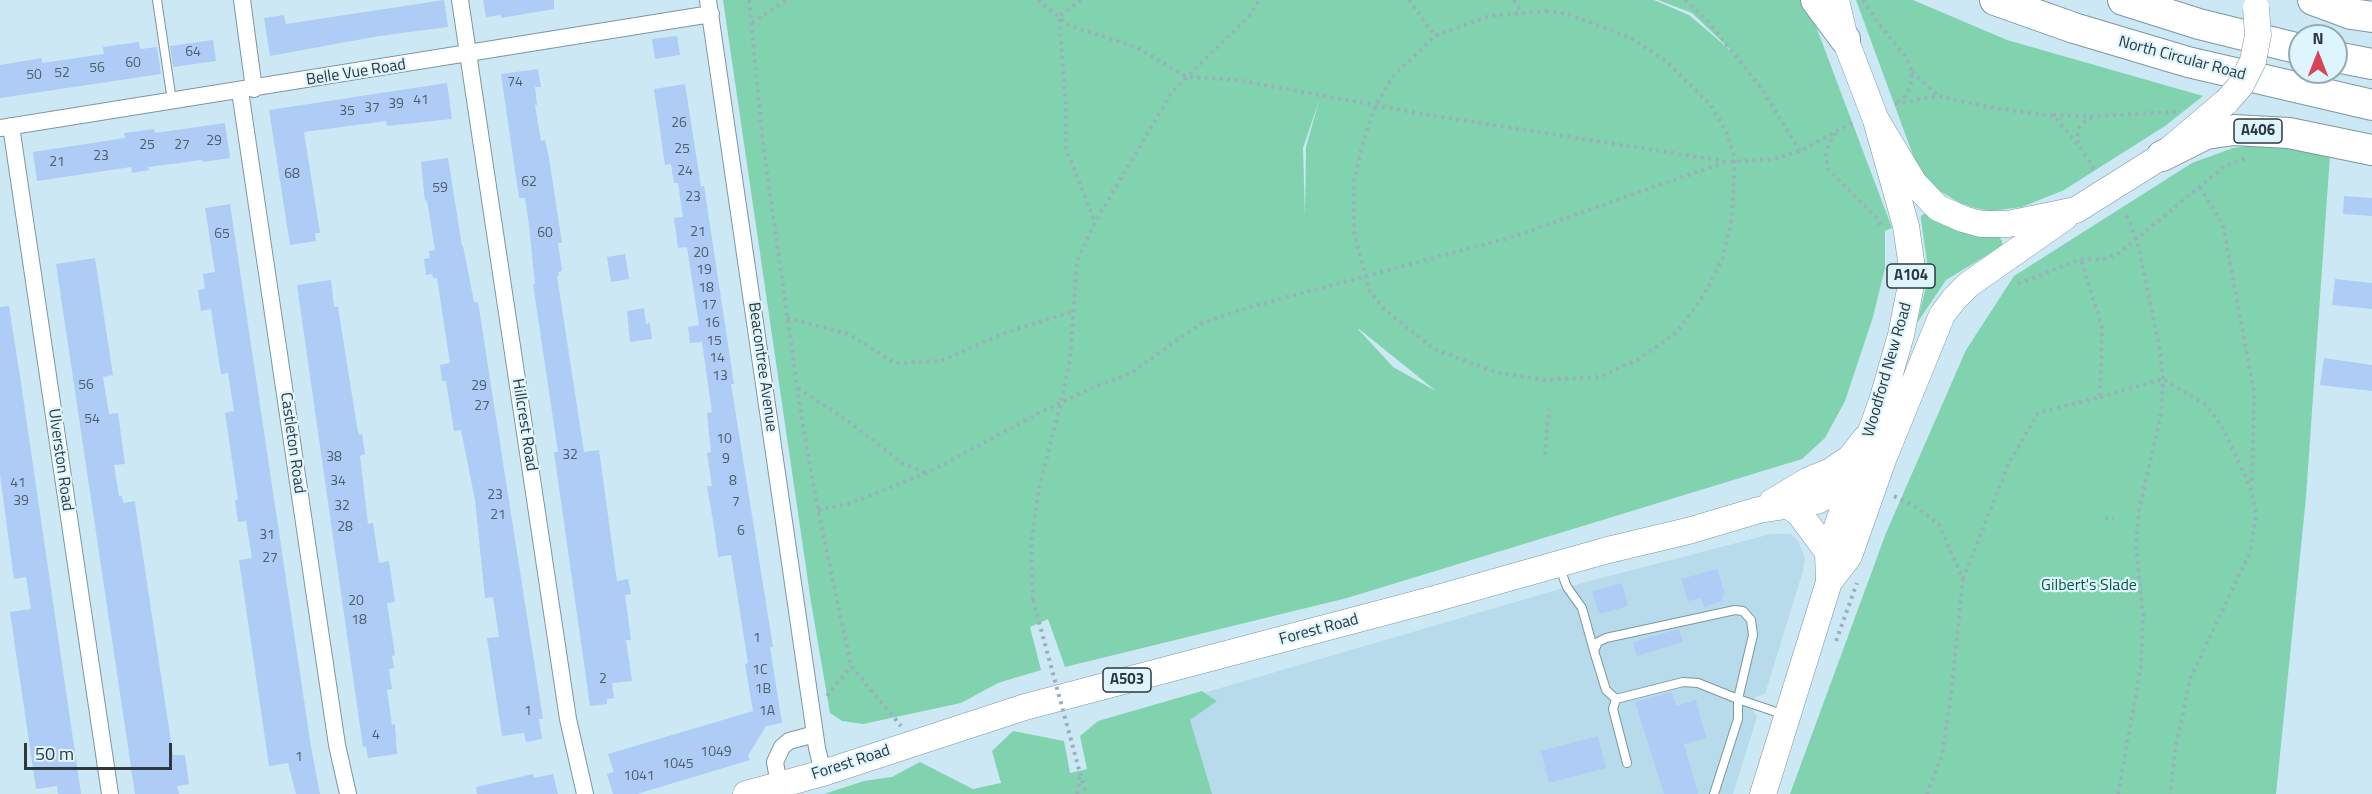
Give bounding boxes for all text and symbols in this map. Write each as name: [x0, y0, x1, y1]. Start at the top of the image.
north arrow: [2288, 24, 2348, 84]
text: N: [2312, 26, 2324, 50]
street label: North Circular Road: [2116, 33, 2248, 85]
house number: 64: [185, 45, 201, 61]
house number: 60: [125, 56, 141, 72]
street label: Belle Vue Road: [305, 56, 407, 90]
house number: 56: [89, 61, 105, 77]
house number: 52: [54, 66, 70, 82]
house number: 50: [26, 68, 42, 84]
house number: 74: [507, 75, 523, 91]
house number: 41: [413, 93, 429, 109]
house number: 39: [388, 97, 404, 113]
house number: 37: [364, 101, 380, 117]
house number: 35: [339, 104, 355, 120]
house number: 26: [671, 116, 687, 132]
road number: A406: [2234, 119, 2282, 143]
house number: 29: [206, 134, 222, 150]
house number: 25: [139, 138, 155, 154]
house number: 27: [174, 138, 190, 154]
house number: 25: [674, 142, 690, 158]
house number: 23: [93, 149, 109, 165]
house number: 21: [49, 155, 65, 171]
house number: 24: [677, 164, 693, 180]
house number: 68: [284, 167, 300, 183]
house number: 62: [521, 175, 537, 191]
house number: 59: [432, 181, 448, 197]
house number: 23: [685, 190, 701, 206]
house number: 21: [690, 225, 706, 241]
house number: 60: [537, 226, 553, 242]
house number: 65: [214, 227, 230, 243]
house number: 20: [693, 246, 709, 262]
house number: 19: [696, 263, 712, 279]
road number: A104: [1887, 264, 1935, 288]
house number: 18: [698, 281, 714, 297]
house number: 17: [701, 298, 717, 314]
street label: Woodford New Road: [1860, 300, 1916, 440]
street label: Beacontree Avenue: [743, 301, 781, 433]
house number: 16: [704, 316, 720, 332]
house number: 15: [706, 334, 722, 350]
house number: 14: [709, 351, 725, 367]
house number: 13: [712, 369, 728, 385]
street label: Hillcrest Road: [507, 377, 541, 473]
house number: 56: [78, 378, 94, 394]
house number: 29: [471, 379, 487, 395]
street label: Castleton Road: [275, 391, 309, 495]
house number: 27: [474, 399, 490, 415]
street label: Ulverston Road: [43, 407, 77, 513]
house number: 54: [84, 412, 100, 428]
house number: 10: [716, 432, 732, 448]
house number: 32: [562, 448, 578, 464]
house number: 38: [326, 450, 342, 466]
house number: 9: [722, 452, 730, 468]
house number: 34: [330, 474, 346, 490]
house number: 8: [729, 474, 737, 490]
house number: 41: [10, 476, 26, 492]
house number: 23: [487, 488, 503, 504]
house number: 39: [13, 494, 29, 510]
house number: 7: [732, 495, 740, 511]
house number: 32: [334, 499, 350, 515]
house number: 21: [490, 508, 506, 524]
house number: 28: [337, 520, 353, 536]
house number: 6: [737, 524, 745, 540]
house number: 31: [259, 528, 275, 544]
house number: 27: [262, 551, 278, 567]
park label: Gilbert's Slade: [2041, 576, 2137, 596]
house number: 20: [348, 594, 364, 610]
street label: Forest Road: [1277, 610, 1361, 650]
house number: 18: [351, 613, 367, 629]
house number: 1: [753, 631, 761, 647]
house number: 1C: [752, 663, 768, 679]
road number: A503: [1103, 668, 1151, 692]
house number: 2: [599, 672, 607, 688]
house number: 1B: [755, 682, 771, 698]
house number: 1: [524, 704, 532, 720]
house number: 1A: [759, 704, 775, 720]
house number: 4: [372, 728, 380, 744]
scale bar: [27, 731, 176, 769]
text: 50 m: [35, 740, 74, 767]
street label: Forest Road: [809, 741, 893, 785]
house number: 1049: [700, 745, 732, 761]
house number: 1: [295, 750, 303, 766]
house number: 1045: [662, 757, 694, 773]
house number: 1041: [623, 769, 655, 785]

